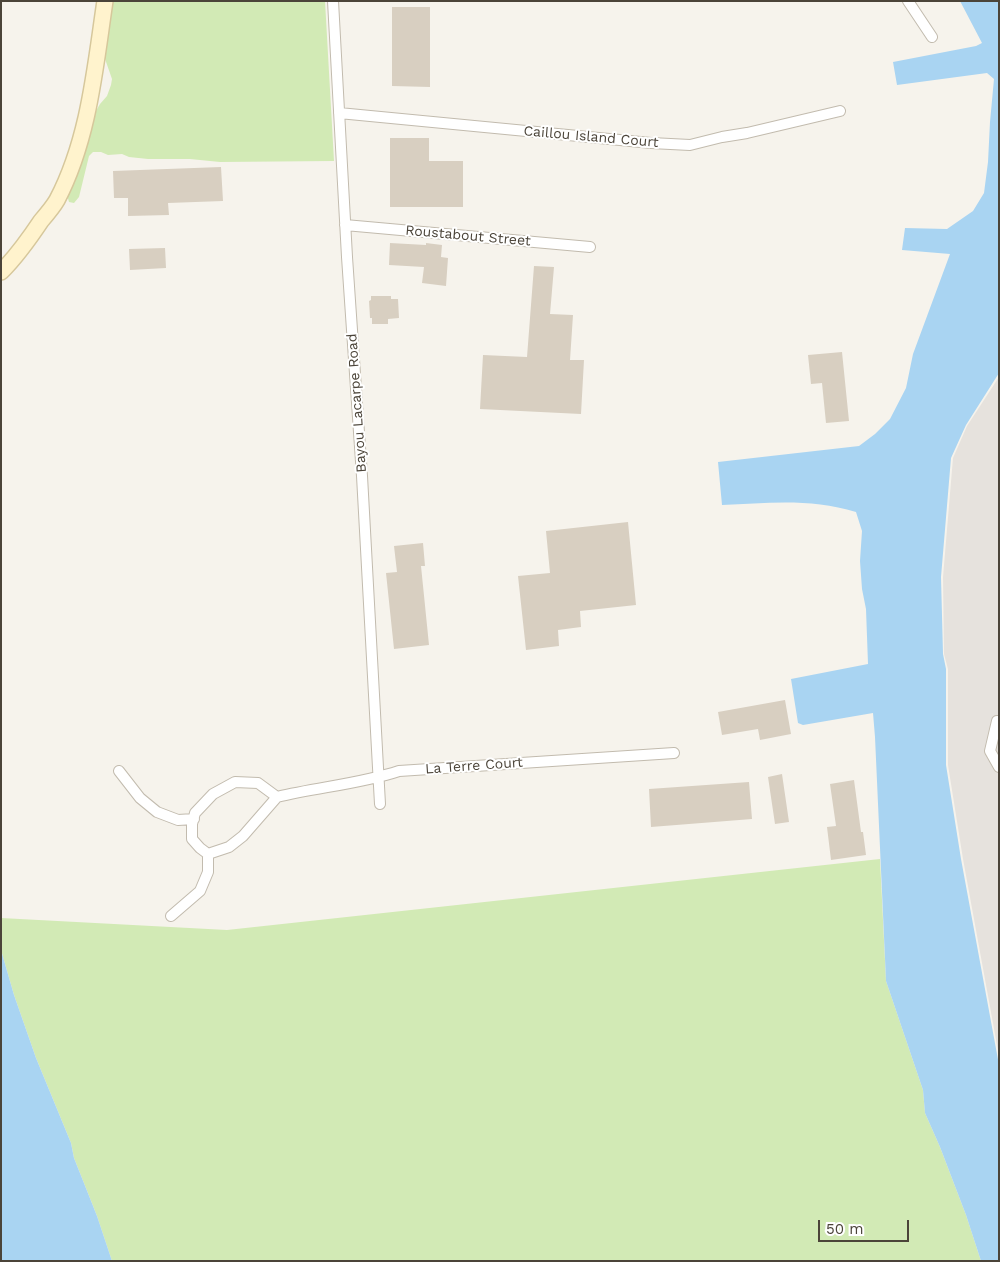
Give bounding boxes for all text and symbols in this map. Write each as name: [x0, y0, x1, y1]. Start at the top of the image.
street label: Caillou Island Court: [523, 123, 659, 151]
street label: Roustabout Street: [405, 222, 531, 250]
street label: Bayou Lacarpe Road: [344, 333, 370, 473]
street label: La Terre Court: [425, 754, 523, 778]
scale bar: [820, 1210, 911, 1242]
text: 50 m: [826, 1220, 863, 1238]

